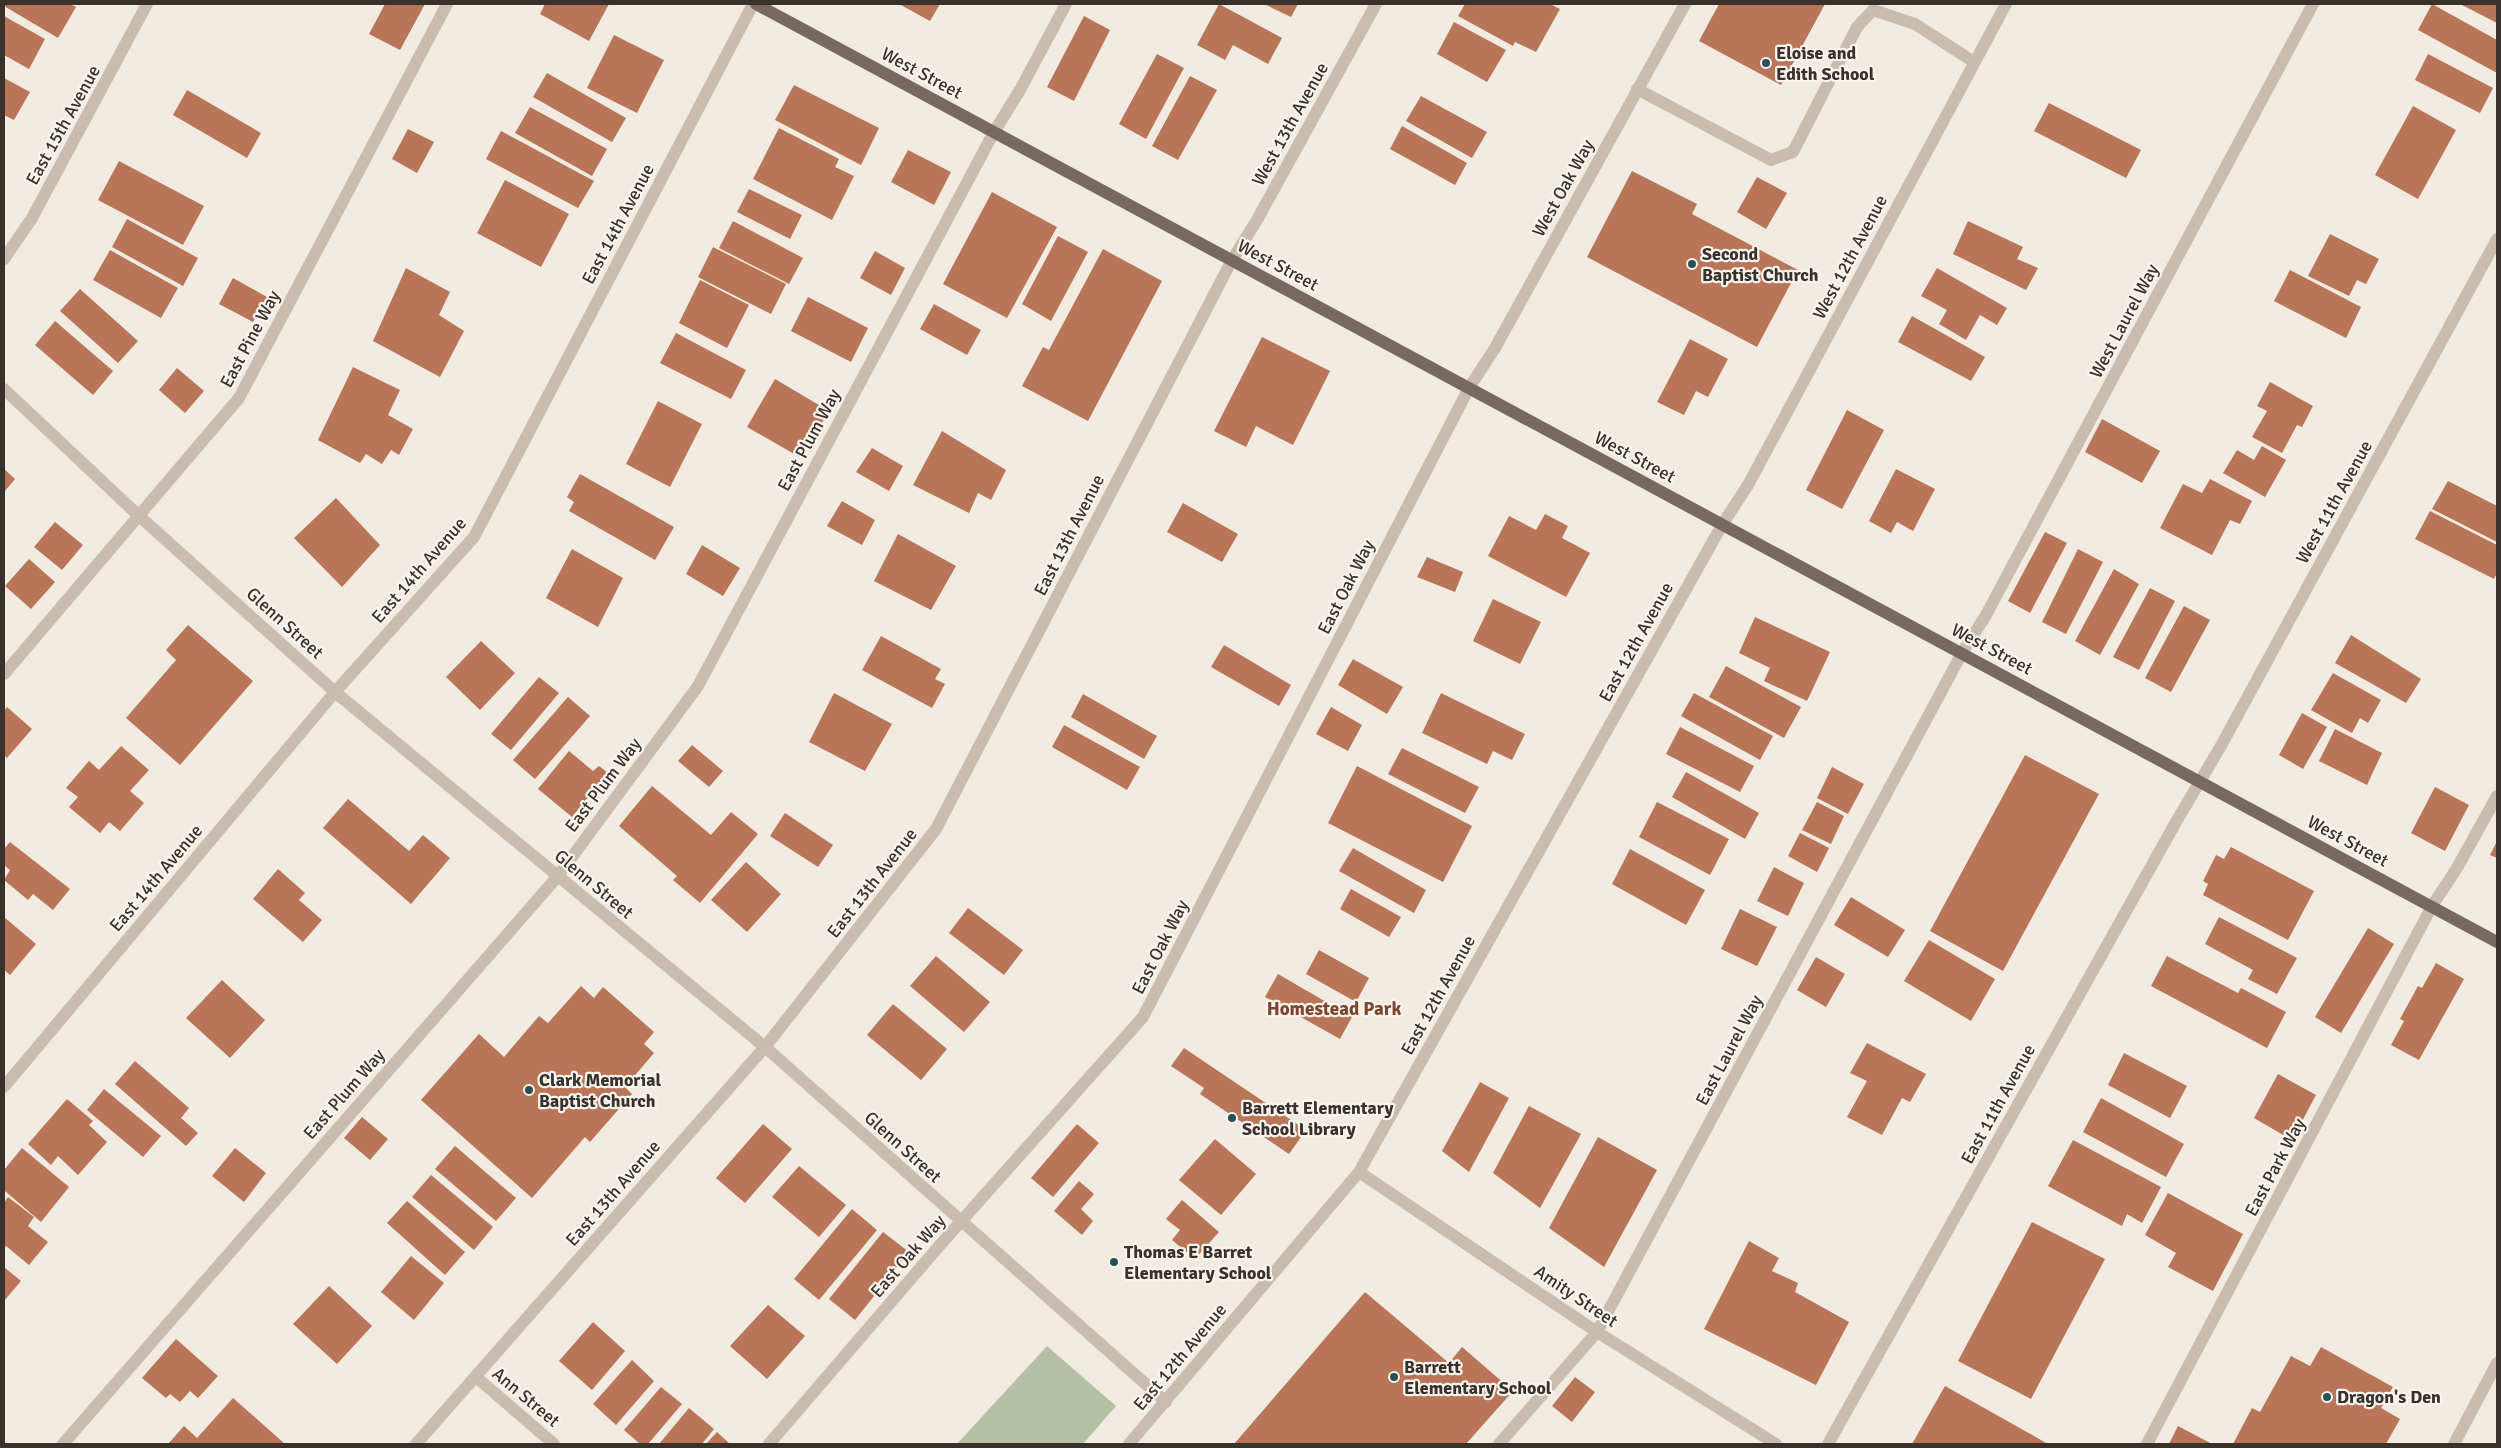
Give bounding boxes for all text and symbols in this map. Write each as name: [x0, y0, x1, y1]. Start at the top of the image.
street label: West Street: [878, 42, 966, 104]
place label: Eloise and Edith School: [1776, 42, 1875, 85]
marker: Eloise and Edith School: [1760, 57, 1772, 69]
street label: West 13th Avenue: [1247, 59, 1333, 189]
street label: East 15th Avenue: [21, 61, 105, 189]
street label: West Oak Way: [1527, 135, 1599, 240]
street label: East 14th Avenue: [577, 160, 659, 288]
street label: West 12th Avenue: [1808, 191, 1892, 323]
street label: West Street: [1234, 234, 1322, 296]
place label: Second Baptist Church: [1702, 243, 1819, 286]
marker: Second Baptist Church: [1686, 258, 1698, 270]
street label: West Laurel Way: [2085, 260, 2164, 382]
street label: East Pine Way: [215, 286, 285, 391]
street label: East Plum Way: [773, 385, 845, 495]
street label: West Street: [1591, 426, 1679, 488]
street label: West 11th Avenue: [2291, 437, 2377, 567]
street label: East 13th Avenue: [1029, 471, 1109, 599]
street label: East 14th Avenue: [367, 513, 471, 627]
street label: East Oak Way: [1313, 536, 1379, 638]
street label: East 12th Avenue: [1594, 578, 1678, 706]
street label: Glenn Street: [242, 583, 328, 663]
street label: West Street: [1948, 618, 2036, 680]
street label: East Plum Way: [560, 733, 646, 837]
street label: West Street: [2304, 810, 2392, 872]
street label: East 14th Avenue: [105, 820, 207, 936]
street label: East 13th Avenue: [822, 824, 922, 942]
street label: Glenn Street: [550, 845, 638, 923]
street label: East Oak Way: [1127, 896, 1193, 998]
street label: East 12th Avenue: [1396, 931, 1480, 1059]
street label: East Laurel Way: [1691, 990, 1768, 1109]
district label: Homestead Park: [1267, 997, 1401, 1021]
street label: East 11th Avenue: [1956, 1040, 2040, 1168]
street label: East Plum Way: [299, 1044, 390, 1144]
place label: Clark Memorial Baptist Church: [539, 1069, 661, 1112]
marker: Clark Memorial Baptist Church: [523, 1084, 535, 1096]
place label: Barrett Elementary School Library: [1242, 1097, 1393, 1140]
street label: Glenn Street: [860, 1107, 946, 1187]
marker: Barrett Elementary School Library: [1226, 1112, 1238, 1124]
street label: East Park Way: [2240, 1114, 2310, 1220]
street label: East 13th Avenue: [561, 1136, 665, 1250]
street label: East Oak Way: [866, 1209, 950, 1302]
place label: Thomas E Barret Elementary School: [1124, 1241, 1272, 1284]
marker: Thomas E Barret Elementary School: [1108, 1256, 1120, 1268]
street label: Amity Street: [1530, 1260, 1622, 1332]
street label: East 12th Avenue: [1129, 1299, 1231, 1415]
place label: Barrett Elementary School: [1404, 1356, 1552, 1399]
street label: Ann Street: [488, 1362, 564, 1432]
marker: Barrett Elementary School: [1388, 1371, 1400, 1383]
place label: Dragon's Den: [2337, 1386, 2441, 1408]
marker: Dragon's Den: [2321, 1391, 2333, 1403]

